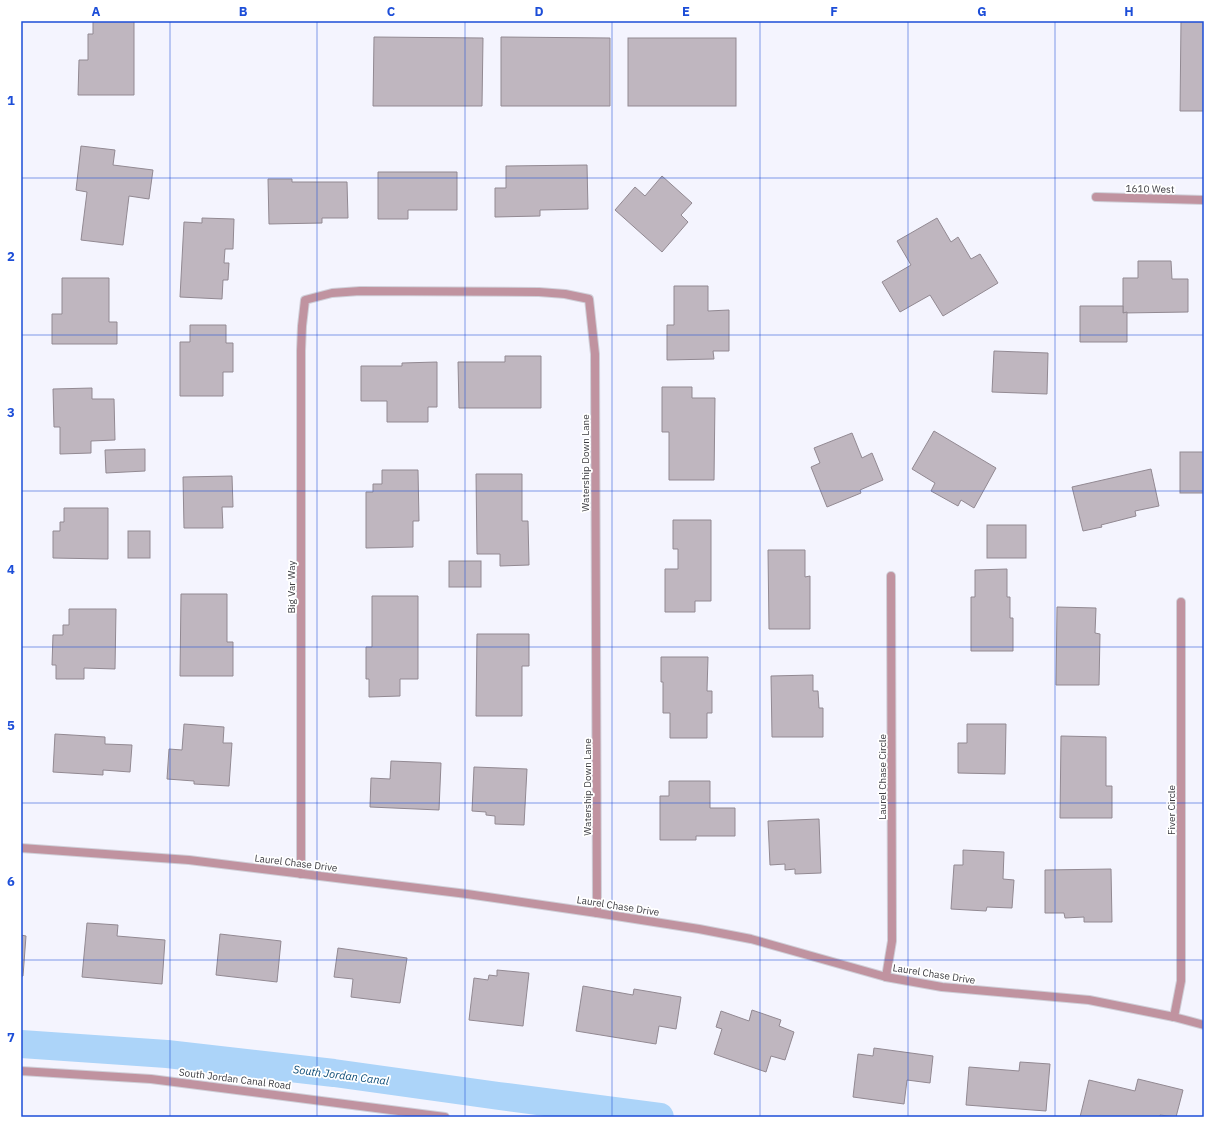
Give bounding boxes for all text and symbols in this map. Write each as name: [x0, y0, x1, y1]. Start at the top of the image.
text: A: [92, 3, 101, 20]
text: B: [239, 3, 248, 20]
text: C: [387, 3, 396, 20]
text: D: [534, 3, 544, 20]
text: E: [682, 3, 690, 20]
text: F: [830, 3, 838, 20]
text: G: [977, 3, 987, 20]
text: H: [1124, 3, 1134, 20]
text: 1: [7, 92, 15, 109]
street label: 1610 West: [1125, 182, 1175, 196]
text: 2: [7, 248, 15, 265]
text: 3: [7, 404, 15, 421]
street label: Watership Down Lane: [579, 414, 592, 512]
text: 4: [7, 561, 15, 578]
street label: Big Var Way: [285, 561, 298, 613]
text: 5: [7, 717, 15, 734]
street label: Laurel Chase Circle: [876, 734, 889, 820]
street label: Watership Down Lane: [581, 738, 594, 836]
street label: Fiver Circle: [1165, 784, 1178, 835]
street label: Laurel Chase Drive: [254, 851, 339, 875]
text: 6: [7, 873, 15, 890]
street label: Laurel Chase Drive: [576, 893, 661, 919]
street label: Laurel Chase Drive: [892, 961, 977, 987]
text: 7: [7, 1029, 15, 1046]
water label: South Jordan Canal: [292, 1062, 390, 1088]
street label: South Jordan Canal Road: [178, 1066, 292, 1092]

